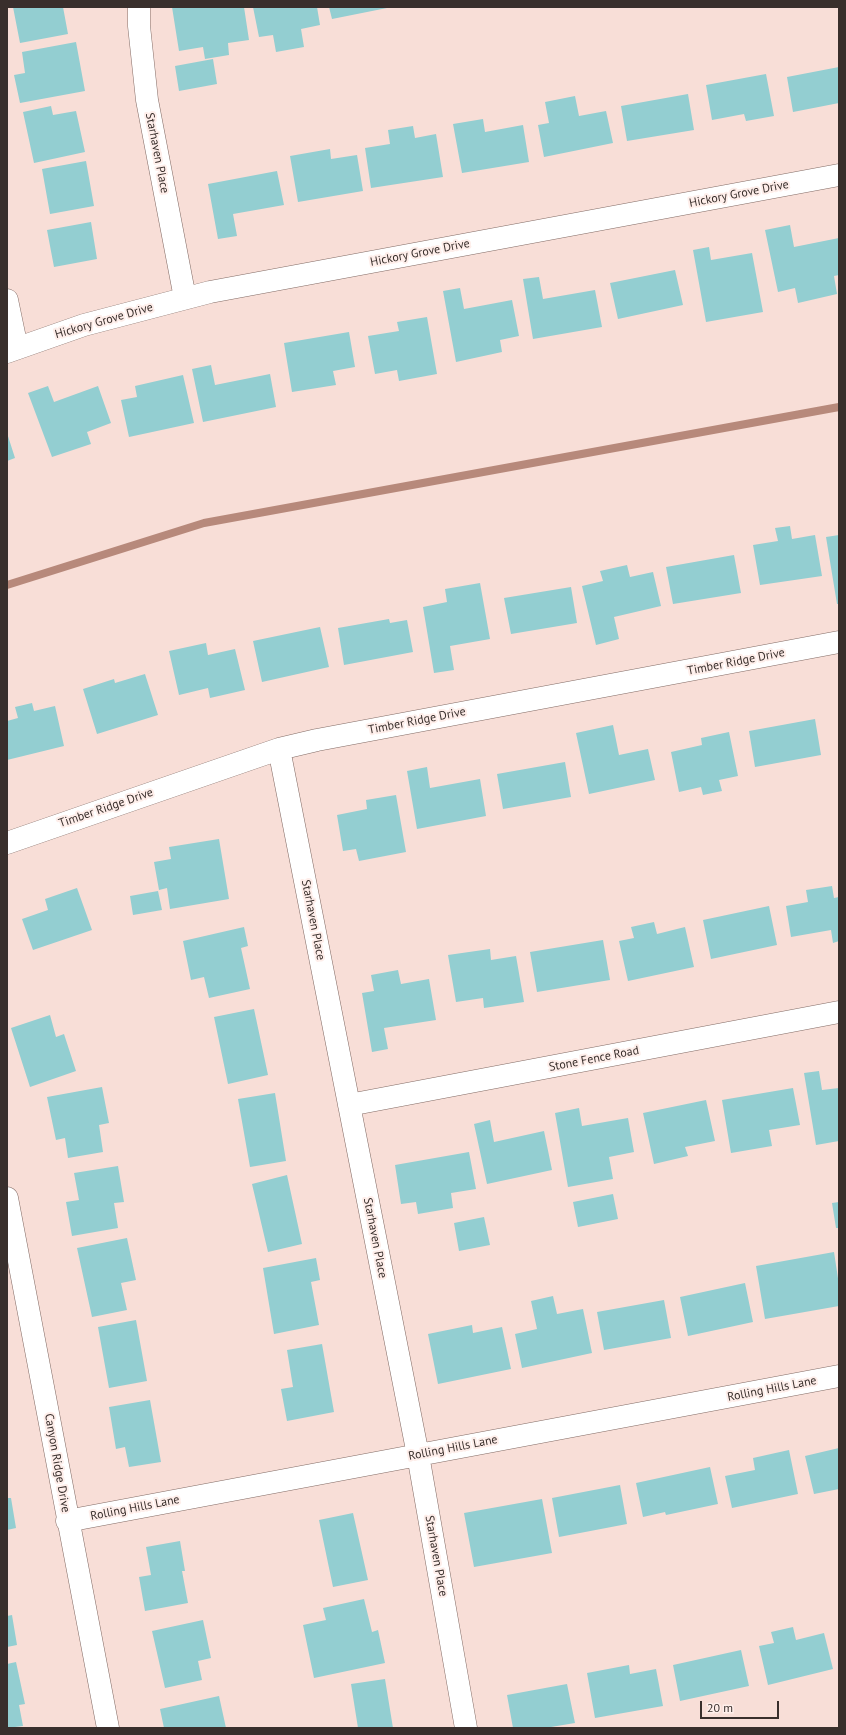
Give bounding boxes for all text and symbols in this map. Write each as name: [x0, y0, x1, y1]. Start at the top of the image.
street label: Starhaven Place: [142, 111, 172, 195]
street label: Hickory Grove Drive: [688, 177, 790, 211]
street label: Hickory Grove Drive: [369, 236, 471, 270]
street label: Hickory Grove Drive: [53, 300, 155, 342]
street label: Timber Ridge Drive: [686, 645, 786, 679]
street label: Timber Ridge Drive: [367, 704, 467, 738]
street label: Timber Ridge Drive: [57, 785, 155, 831]
street label: Starhaven Place: [298, 878, 328, 962]
street label: Stone Fence Road: [548, 1043, 640, 1075]
street label: Starhaven Place: [360, 1196, 390, 1280]
street label: Rolling Hills Lane: [726, 1373, 818, 1405]
street label: Canyon Ridge Drive: [41, 1412, 73, 1514]
street label: Rolling Hills Lane: [407, 1432, 499, 1464]
street label: Rolling Hills Lane: [89, 1492, 181, 1524]
street label: Starhaven Place: [422, 1514, 450, 1598]
scale bar: [702, 1693, 781, 1719]
text: 20 m: [707, 1700, 733, 1715]

